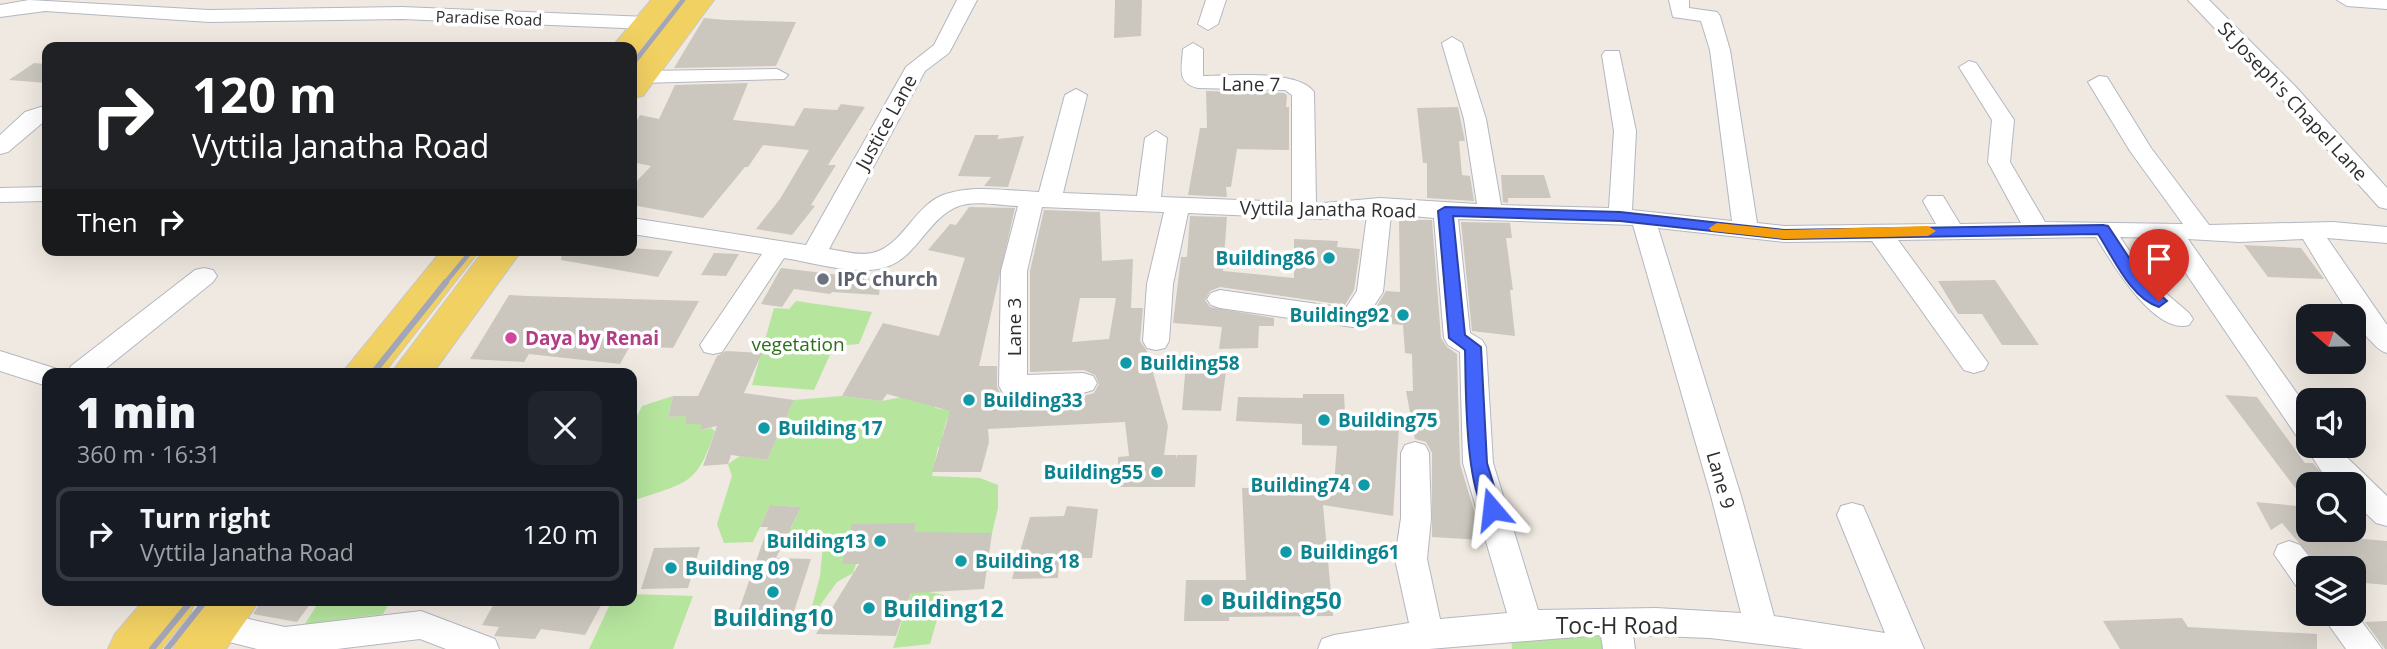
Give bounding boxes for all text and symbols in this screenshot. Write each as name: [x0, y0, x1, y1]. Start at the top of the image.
street label: Paradise Road: [435, 5, 543, 31]
street label: St Joseph's Chapel Lane: [2212, 16, 2374, 186]
text: 120 m: [192, 61, 337, 127]
icon: right: [77, 70, 168, 161]
street label: Justice Lane: [848, 70, 923, 176]
street label: Lane 7: [1221, 70, 1281, 98]
text: Vyttila Janatha Road: [192, 124, 489, 167]
street label: Vyttila Janatha Road: [1239, 194, 1417, 224]
icon: right: [152, 203, 190, 241]
text: Then: [77, 204, 138, 240]
pin: [2129, 229, 2189, 301]
icon: arrive: [2140, 240, 2178, 278]
place label: Building86: [1215, 245, 1315, 271]
marker: Building86: [1321, 250, 1337, 266]
place label: IPC church: [837, 266, 938, 292]
marker: IPC church: [815, 271, 831, 287]
street label: Lane 3: [1001, 298, 1027, 356]
place label: Building92: [1289, 302, 1389, 328]
north arrow: [2296, 304, 2366, 374]
map controls: [2296, 304, 2366, 626]
marker: Building92: [1395, 307, 1411, 323]
place label: Daya by Renai: [525, 325, 659, 351]
marker: Daya by Renai: [503, 330, 519, 346]
park label: vegetation: [751, 331, 845, 357]
place label: Building58: [1140, 350, 1240, 376]
marker: Building58: [1118, 355, 1134, 371]
text: 1 min: [77, 383, 196, 440]
place label: Building33: [983, 387, 1083, 413]
button: sound: [2296, 388, 2366, 458]
button: close: [528, 391, 602, 465]
marker: Building33: [961, 392, 977, 408]
place label: Building75: [1338, 407, 1438, 433]
marker: Building75: [1316, 412, 1332, 428]
place label: Building 17: [778, 415, 883, 441]
marker: Building 17: [756, 420, 772, 436]
text: 360 m · 16:31: [77, 438, 220, 470]
street label: Lane 9: [1700, 448, 1742, 512]
place label: Building55: [1043, 459, 1143, 485]
marker: Building55: [1149, 464, 1165, 480]
place label: Building74: [1250, 472, 1350, 498]
position arrow: [1455, 472, 1529, 546]
button: search: [2296, 472, 2366, 542]
marker: Building74: [1356, 477, 1372, 493]
text: Turn right: [140, 500, 271, 536]
icon: right: [81, 515, 119, 553]
text: 120 m: [523, 516, 598, 552]
place label: Building13: [766, 528, 866, 554]
marker: Building13: [872, 533, 888, 549]
text: Vyttila Janatha Road: [140, 536, 354, 568]
place label: Building61: [1300, 539, 1400, 565]
marker: Building61: [1278, 544, 1294, 560]
place label: Building 18: [975, 548, 1080, 574]
marker: Building 18: [953, 553, 969, 569]
place label: Building 09: [685, 555, 790, 581]
button: layers: [2296, 556, 2366, 626]
marker: Building 09: [663, 560, 679, 576]
marker: Building10: [765, 584, 781, 600]
place label: Building50: [1221, 584, 1342, 616]
place label: Building12: [883, 592, 1004, 624]
marker: Building50: [1199, 592, 1215, 608]
marker: Building12: [861, 600, 877, 616]
place label: Building10: [713, 601, 833, 633]
street label: Toc-H Road: [1556, 609, 1678, 641]

